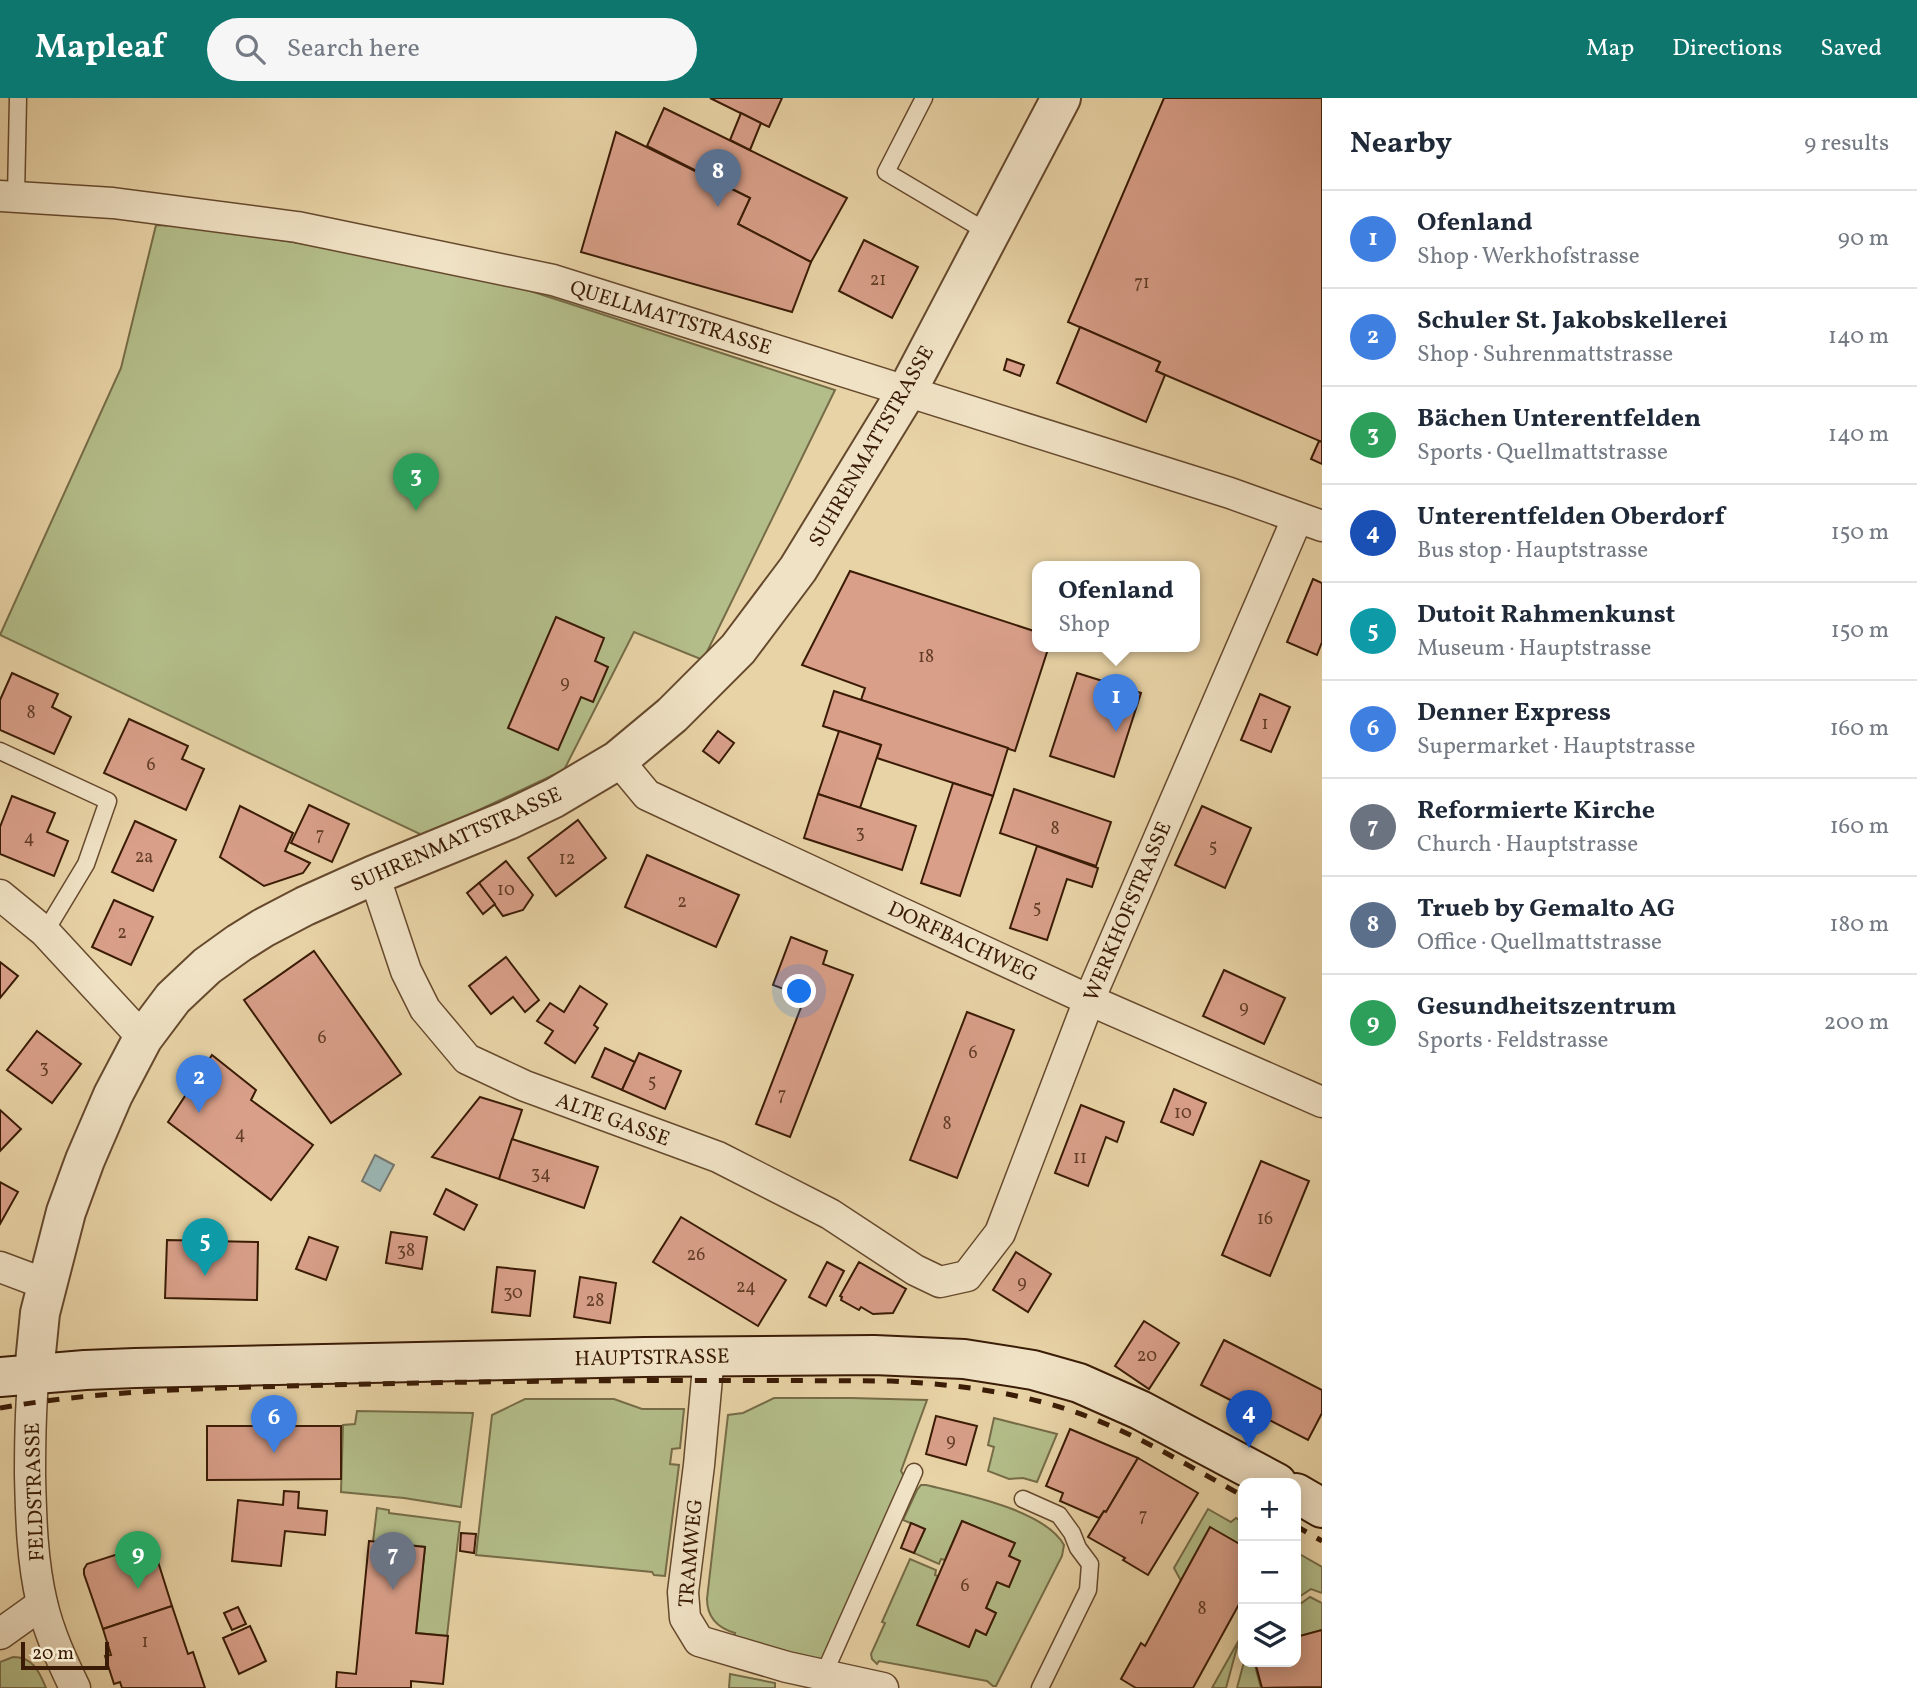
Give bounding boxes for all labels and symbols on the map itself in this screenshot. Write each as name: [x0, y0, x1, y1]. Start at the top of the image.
pin: 8: [695, 149, 741, 207]
house number: 21: [870, 268, 886, 293]
house number: 71: [1134, 271, 1150, 296]
street label: QUELLMATTSTRASSE: [566, 274, 775, 363]
street label: SUHRENMATTSTRASSE: [803, 341, 942, 553]
pin: 3: [393, 453, 439, 511]
house number: 18: [918, 645, 934, 670]
house number: 9: [560, 671, 570, 696]
pin: 1: [1093, 674, 1139, 732]
house number: 8: [26, 701, 36, 726]
house number: 1: [1262, 712, 1268, 737]
house number: 6: [146, 753, 156, 778]
street label: SUHRENMATTSTRASSE: [346, 781, 567, 900]
house number: 8: [1050, 817, 1060, 842]
street label: WERKHOFSTRASSE: [1077, 817, 1179, 1006]
house number: 3: [855, 821, 865, 846]
house number: 7: [316, 823, 324, 848]
house number: 4: [24, 826, 34, 851]
house number: 5: [1209, 835, 1217, 860]
house number: 2a: [135, 845, 153, 870]
house number: 12: [559, 847, 575, 872]
house number: 10: [497, 878, 515, 903]
house number: 2: [677, 890, 687, 915]
street label: DORFBACHWEG: [883, 895, 1042, 990]
house number: 5: [1033, 896, 1041, 921]
house number: 2: [117, 921, 127, 946]
your location: [782, 974, 816, 1008]
house number: 9: [1239, 996, 1249, 1021]
house number: 6: [317, 1026, 327, 1051]
house number: 6: [968, 1041, 978, 1066]
pin: 2: [176, 1055, 222, 1113]
house number: 3: [39, 1056, 49, 1081]
house number: 5: [648, 1070, 656, 1095]
house number: 7: [778, 1083, 786, 1108]
street label: ALTE GASSE: [551, 1086, 674, 1154]
house number: 10: [1174, 1101, 1192, 1126]
house number: 8: [942, 1112, 952, 1137]
house number: 4: [235, 1122, 245, 1147]
house number: 11: [1073, 1146, 1087, 1171]
house number: 34: [531, 1162, 551, 1187]
house number: 16: [1257, 1207, 1273, 1232]
pin: 5: [182, 1218, 228, 1276]
house number: 38: [397, 1239, 415, 1264]
house number: 26: [687, 1243, 705, 1268]
house number: 9: [1017, 1271, 1027, 1296]
house number: 24: [736, 1275, 756, 1300]
house number: 30: [503, 1281, 523, 1306]
house number: 28: [586, 1289, 604, 1314]
street label: HAUPTSTRASSE: [574, 1343, 730, 1374]
house number: 20: [1137, 1344, 1157, 1369]
pin: 4: [1226, 1390, 1272, 1448]
pin: 6: [251, 1395, 297, 1453]
street label: FELDSTRASSE: [19, 1422, 52, 1562]
house number: 9: [946, 1429, 956, 1454]
street label: TRAMWEG: [672, 1498, 711, 1609]
house number: 7: [1139, 1504, 1147, 1529]
pin: 9: [115, 1531, 161, 1589]
pin: 7: [370, 1532, 416, 1590]
house number: 6: [960, 1574, 970, 1599]
house number: 8: [1197, 1597, 1207, 1622]
house number: 1: [142, 1630, 148, 1655]
scale bar: [21, 1639, 108, 1671]

